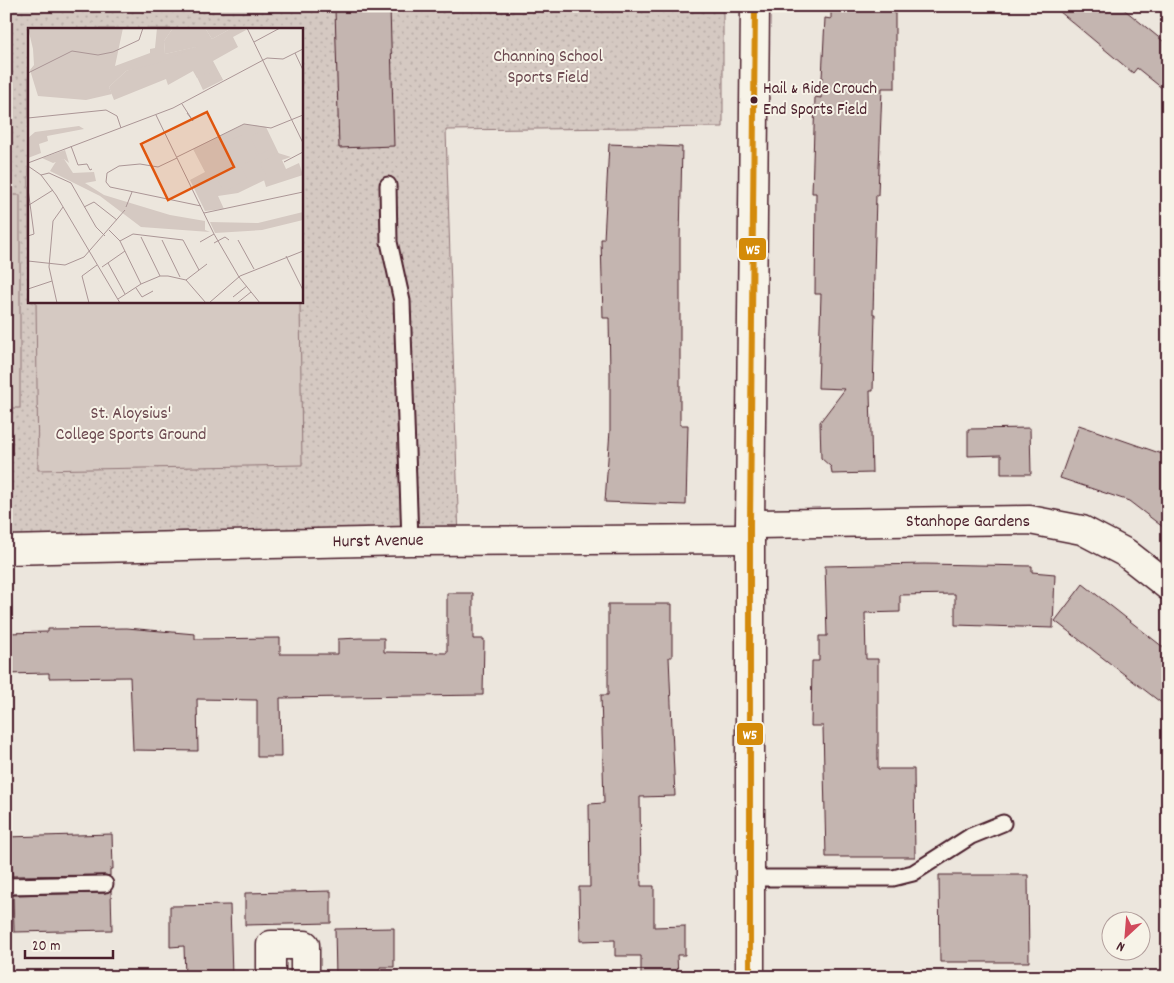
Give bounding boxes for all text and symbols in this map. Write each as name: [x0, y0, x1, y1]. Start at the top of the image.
inset map: [28, 28, 302, 302]
park label: Channing School Sports Field: [493, 45, 603, 91]
place label: Hail & Ride Crouch End Sports Field: [763, 78, 877, 123]
marker: Hail & Ride Crouch End Sports Field: [749, 95, 759, 105]
line badge: W5: [738, 237, 767, 261]
text: W5: [746, 241, 761, 261]
park label: St. Aloysius' College Sports Ground: [56, 402, 206, 448]
street label: Stanhope Gardens: [906, 510, 1030, 535]
street label: Hurst Avenue: [332, 529, 424, 555]
line badge: W5: [736, 722, 764, 746]
text: W5: [743, 726, 758, 746]
north arrow: [1102, 910, 1152, 960]
scale bar: [25, 928, 112, 960]
text: N: [1114, 935, 1129, 956]
text: 20 m: [32, 936, 60, 958]

